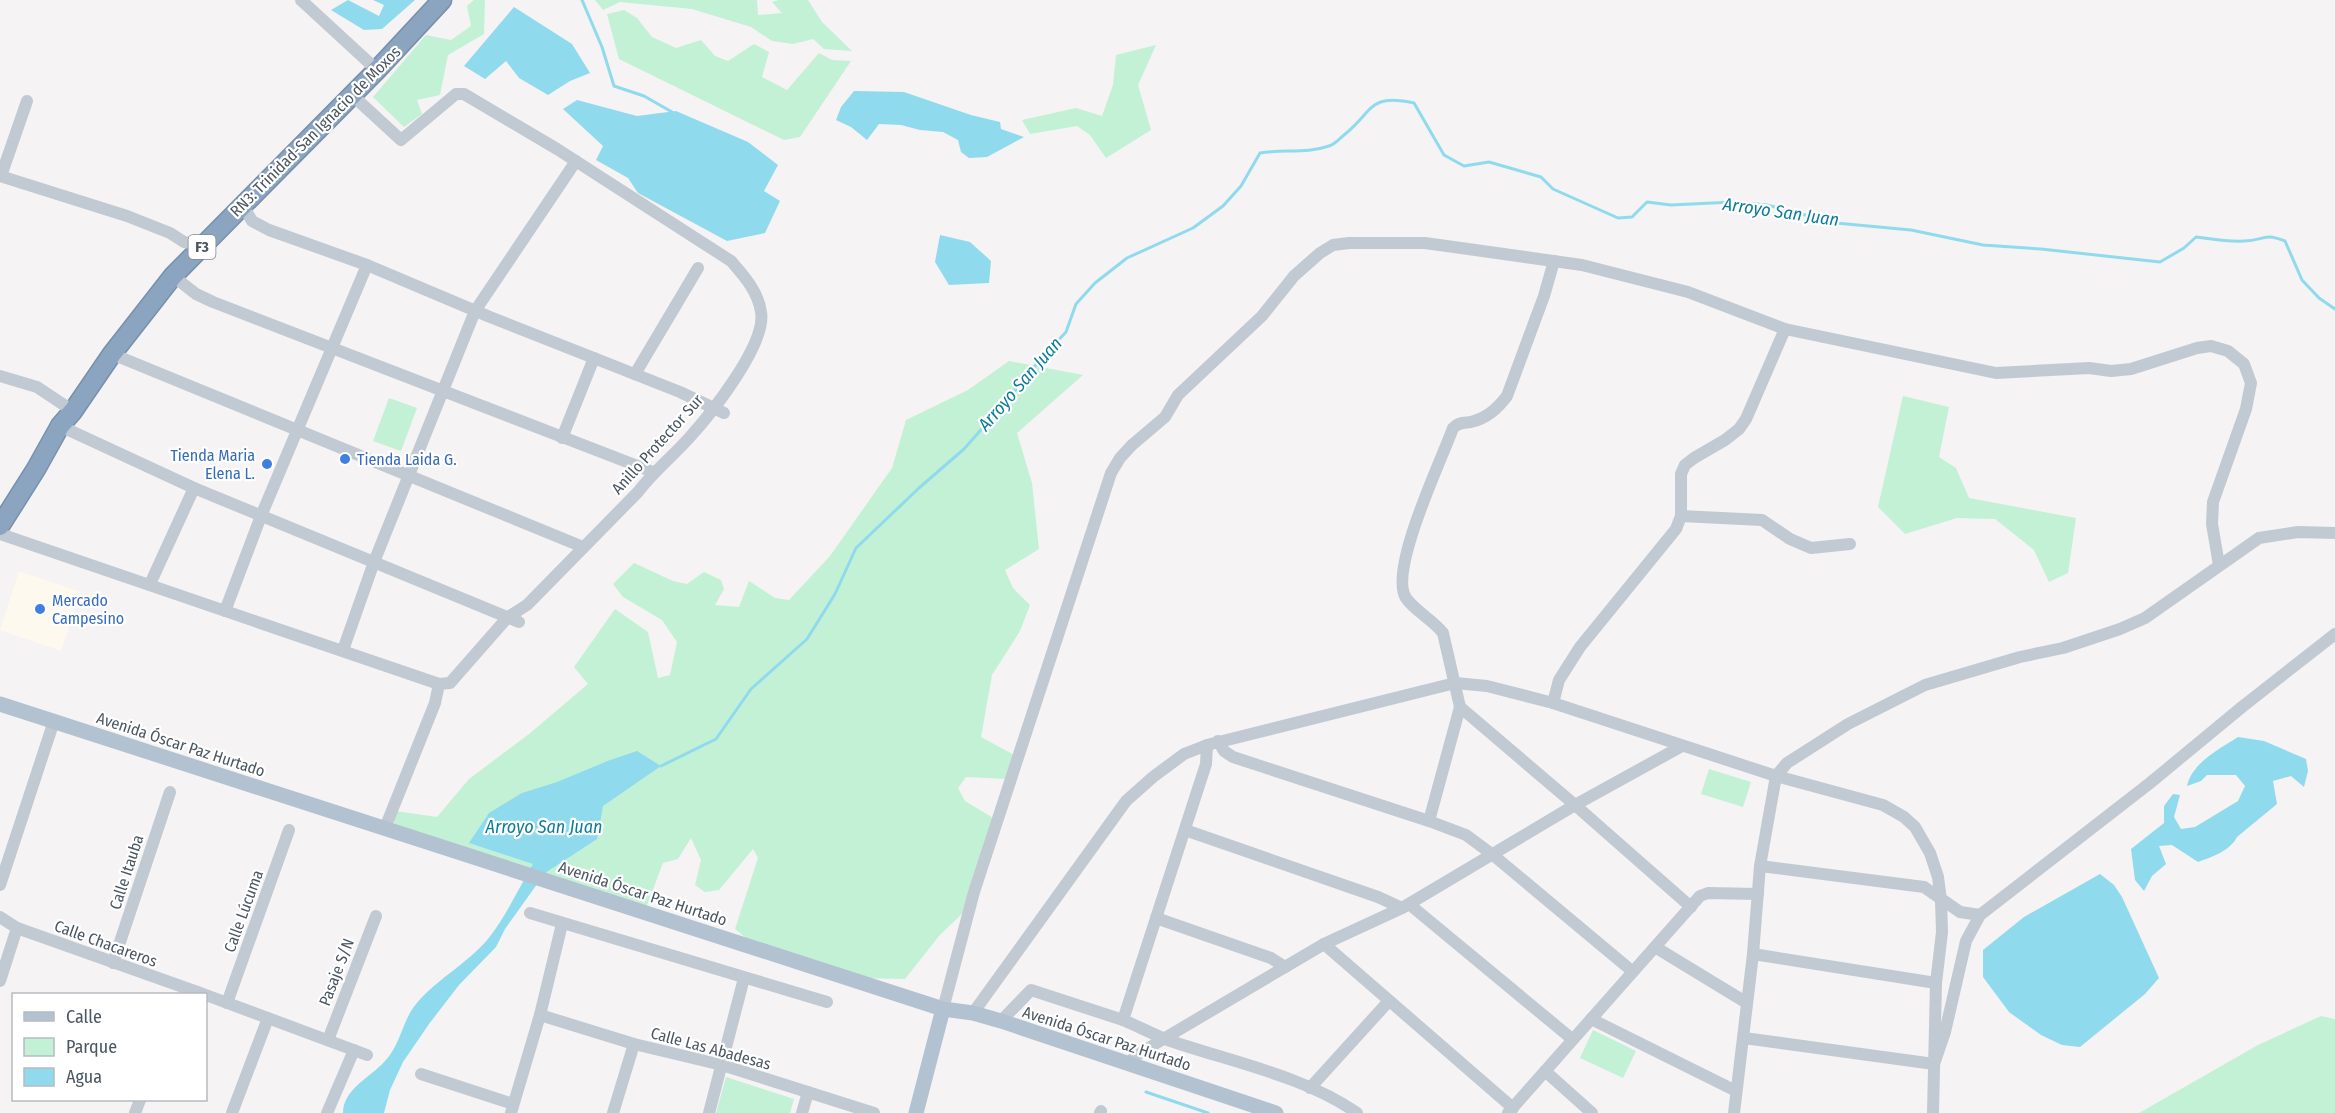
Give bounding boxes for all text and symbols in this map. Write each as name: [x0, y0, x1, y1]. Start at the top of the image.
street label: RN3: Trinidad-San Ignacio de Moxos: [226, 42, 405, 220]
water label: Arroyo San Juan: [1721, 193, 1840, 231]
road number: F3: [188, 235, 216, 259]
water label: Arroyo San Juan: [973, 333, 1067, 436]
street label: Anillo Protector Sur: [608, 390, 707, 498]
place label: Tienda Maria Elena L.: [170, 446, 255, 483]
place label: Tienda Laida G.: [357, 450, 457, 469]
marker: Tienda Laida G.: [338, 452, 352, 466]
marker: Tienda Maria Elena L.: [260, 457, 274, 471]
place label: Mercado Campesino: [52, 591, 124, 628]
marker: Mercado Campesino: [33, 602, 47, 616]
street label: Avenida Óscar Paz Hurtado: [94, 708, 267, 781]
water label: Arroyo San Juan: [485, 816, 602, 838]
street label: Calle Itauba: [105, 832, 148, 912]
street label: Avenida Óscar Paz Hurtado: [556, 857, 729, 930]
street label: Calle Lúcuma: [220, 867, 267, 955]
street label: Calle Chacareros: [52, 916, 160, 971]
street label: Pasaje S/N: [315, 936, 358, 1008]
legend: [12, 993, 207, 1101]
street label: Avenida Óscar Paz Hurtado: [1020, 1002, 1193, 1075]
text: Calle: [66, 1006, 102, 1028]
street label: Calle Las Abadesas: [649, 1023, 773, 1074]
text: Parque: [66, 1036, 117, 1058]
text: Agua: [66, 1066, 102, 1088]

